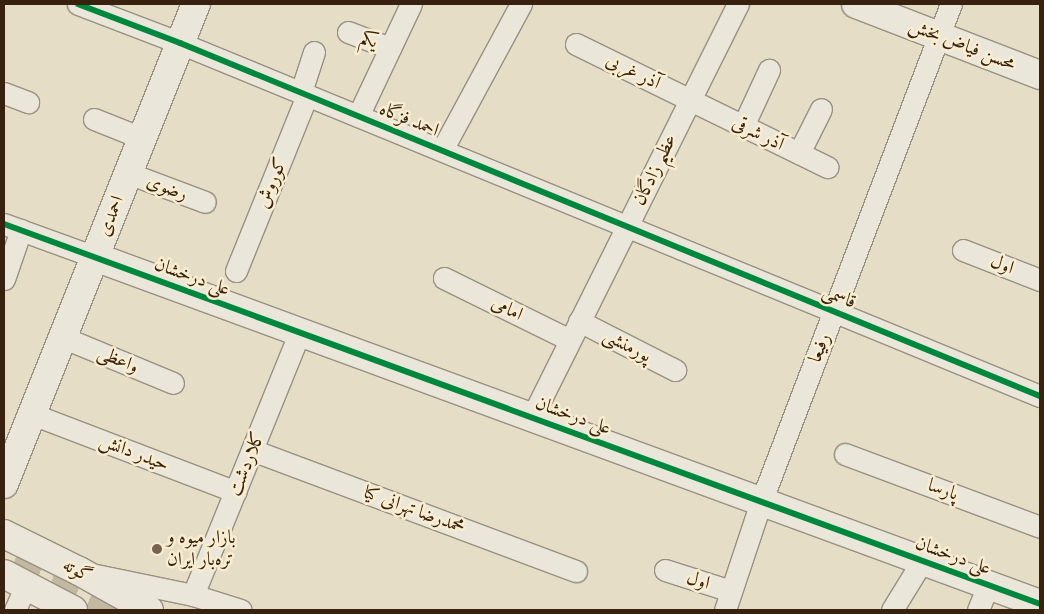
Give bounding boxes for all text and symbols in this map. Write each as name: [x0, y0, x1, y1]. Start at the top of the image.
street label: محسن فیاض بخش: [905, 14, 1019, 76]
street label: یکم: [357, 26, 381, 54]
street label: آذر غربی: [602, 49, 664, 95]
street label: احمد فزگاه: [376, 98, 442, 142]
street label: آذر شرقی: [728, 112, 788, 156]
street label: عظیم زادگان: [628, 131, 682, 209]
street label: کوروش: [251, 154, 293, 212]
street label: رضوی: [143, 170, 191, 206]
street label: احمدی: [93, 193, 129, 239]
street label: اول: [987, 250, 1017, 280]
street label: علی درخشان: [151, 253, 233, 301]
street label: قاسمی: [819, 280, 859, 314]
street label: امامی: [488, 292, 526, 326]
street label: پورمنشی: [599, 324, 655, 368]
street label: رفیعا: [804, 330, 836, 366]
street label: واعظی: [94, 341, 142, 379]
street label: علی درخشان: [532, 392, 614, 440]
street label: کلاردشت: [224, 428, 270, 500]
street label: حیدر دانش: [96, 429, 172, 477]
street label: پارسا: [925, 474, 961, 506]
street label: محمدرضا تهرانی کیا: [360, 481, 468, 539]
place label: بازار میوه و تره‌بار ایران: [167, 527, 236, 571]
street label: علی درخشان: [912, 532, 994, 580]
marker: بازار میوه و تره‌بار ایران: [151, 543, 163, 555]
street label: گوته: [58, 554, 96, 588]
street label: اول: [684, 567, 712, 595]

